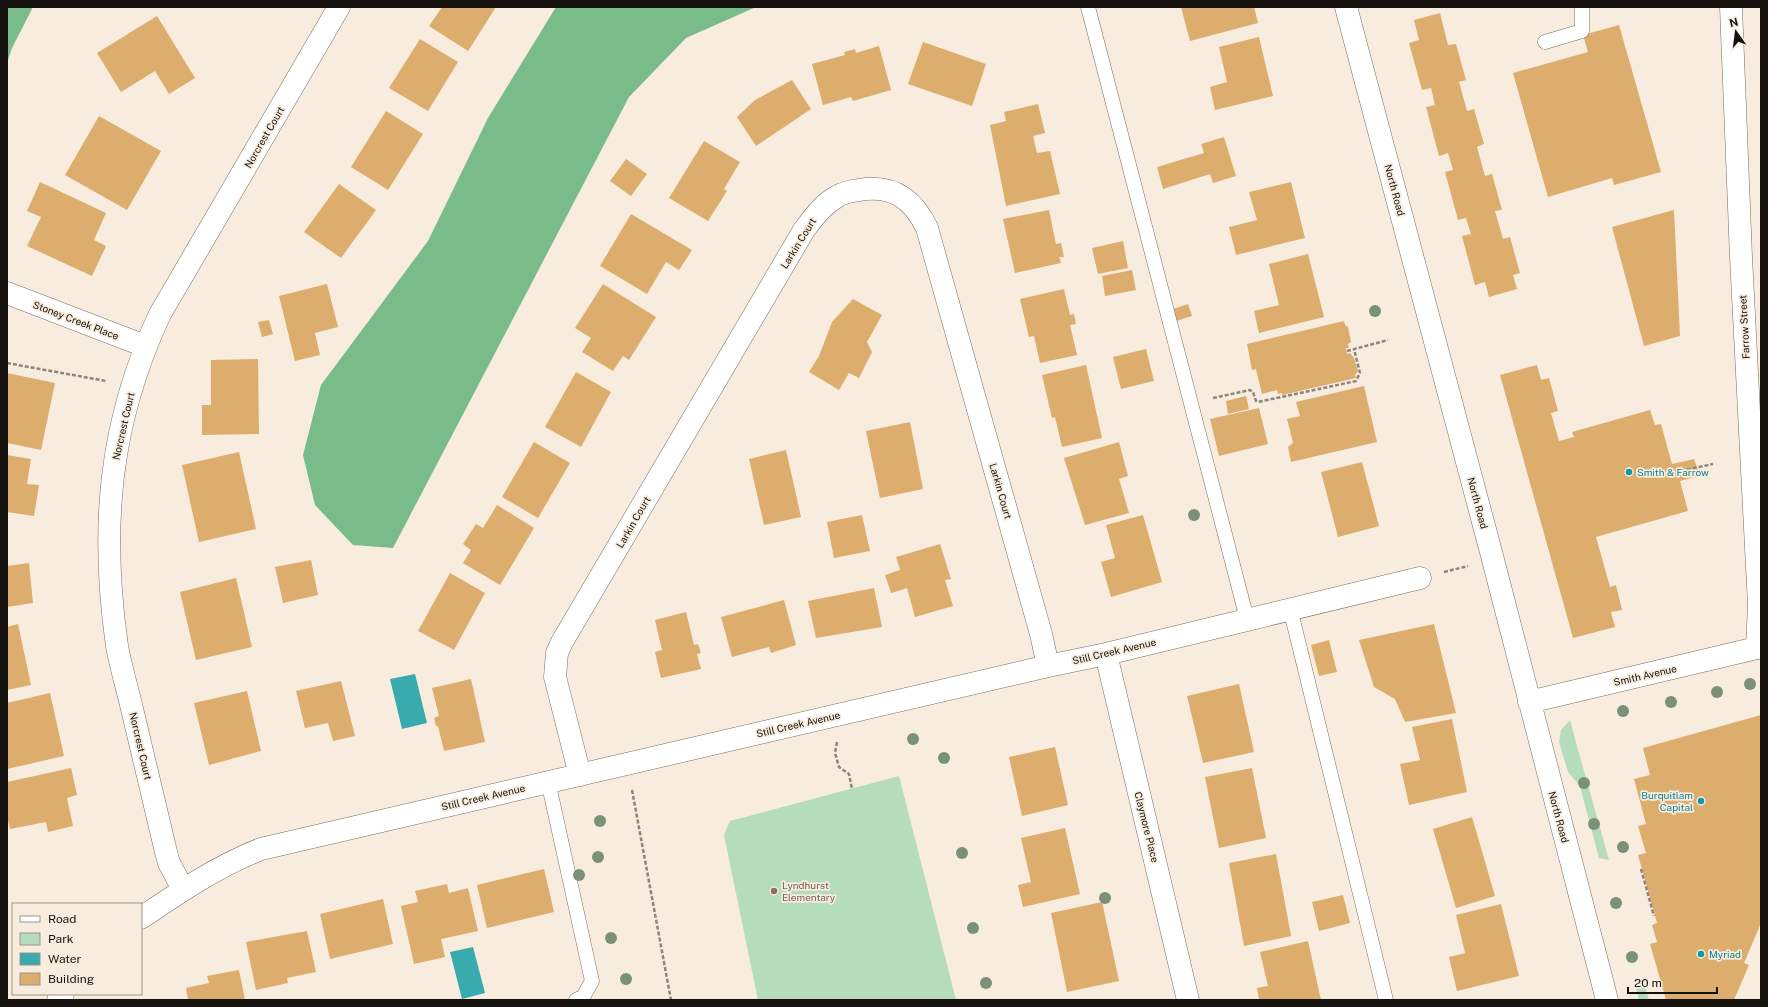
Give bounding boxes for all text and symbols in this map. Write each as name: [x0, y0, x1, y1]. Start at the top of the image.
north arrow: [1716, 12, 1756, 52]
text: N: [1728, 15, 1739, 29]
street label: Norcrest Court: [242, 104, 287, 170]
street label: North Road: [1382, 163, 1408, 217]
street label: Larkin Court: [778, 215, 818, 271]
street label: Farrow Street: [1736, 295, 1752, 359]
street label: Stoney Creek Place: [31, 298, 121, 342]
street label: Norcrest Court: [109, 391, 137, 461]
street label: Larkin Court: [987, 462, 1015, 520]
place label: Smith & Farrow: [1637, 466, 1709, 478]
marker: Smith & Farrow: [1624, 467, 1634, 477]
street label: North Road: [1465, 476, 1491, 530]
street label: Larkin Court: [613, 494, 653, 550]
street label: Still Creek Avenue: [1071, 635, 1157, 666]
street label: Smith Avenue: [1612, 662, 1678, 688]
street label: Still Creek Avenue: [755, 708, 841, 739]
street label: Norcrest Court: [127, 711, 155, 781]
street label: Still Creek Avenue: [440, 781, 526, 812]
place label: Burquitlam Capital: [1641, 789, 1693, 813]
street label: Claymore Place: [1132, 790, 1162, 864]
street label: North Road: [1546, 790, 1572, 844]
marker: Burquitlam Capital: [1696, 796, 1706, 806]
place label: Lyndhurst Elementary: [782, 879, 836, 903]
marker: Lyndhurst Elementary: [769, 886, 779, 896]
legend: [12, 903, 142, 995]
text: Road: [48, 912, 76, 926]
text: Park: [48, 932, 74, 946]
place label: Myriad: [1709, 948, 1741, 960]
marker: Myriad: [1696, 949, 1706, 959]
text: Water: [48, 952, 82, 966]
scale bar: [1628, 969, 1717, 995]
text: Building: [48, 972, 94, 986]
text: 20 m: [1634, 976, 1662, 990]

